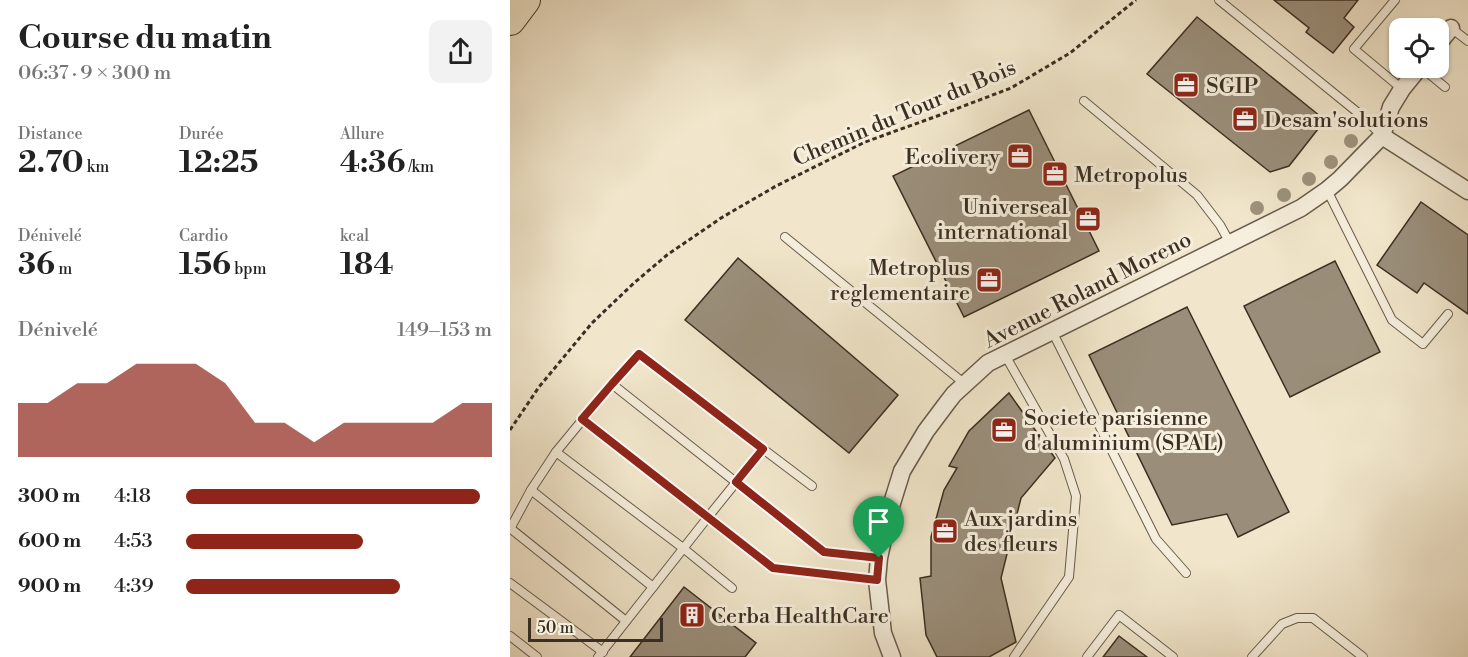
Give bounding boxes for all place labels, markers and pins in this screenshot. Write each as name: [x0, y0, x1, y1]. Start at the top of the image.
office icon: SGIP: [1171, 70, 1201, 100]
place label: SGIP: [1206, 73, 1258, 100]
office icon: Desam'solutions: [1230, 104, 1260, 134]
place label: Desam'solutions: [1264, 107, 1428, 134]
office icon: Ecolivery: [1005, 141, 1035, 171]
place label: Ecolivery: [905, 144, 1000, 171]
office icon: Metropolus: [1040, 159, 1070, 189]
place label: Metropolus: [1074, 162, 1188, 189]
place label: Universeal international: [937, 194, 1068, 246]
office icon: Universeal international: [1073, 204, 1103, 234]
place label: Metroplus reglementaire: [830, 255, 970, 307]
office icon: Metroplus reglementaire: [974, 265, 1004, 295]
place label: Societe parisienne d'aluminium (SPAL): [1024, 405, 1224, 457]
office icon: Societe parisienne d'aluminium (SPAL): [989, 415, 1019, 445]
pin: [853, 496, 904, 558]
place label: Aux jardins des fleurs: [963, 506, 1077, 558]
office icon: Aux jardins des fleurs: [930, 516, 960, 546]
building icon: Cerba HealthCare: [677, 600, 707, 630]
place label: Cerba HealthCare: [711, 603, 889, 630]

